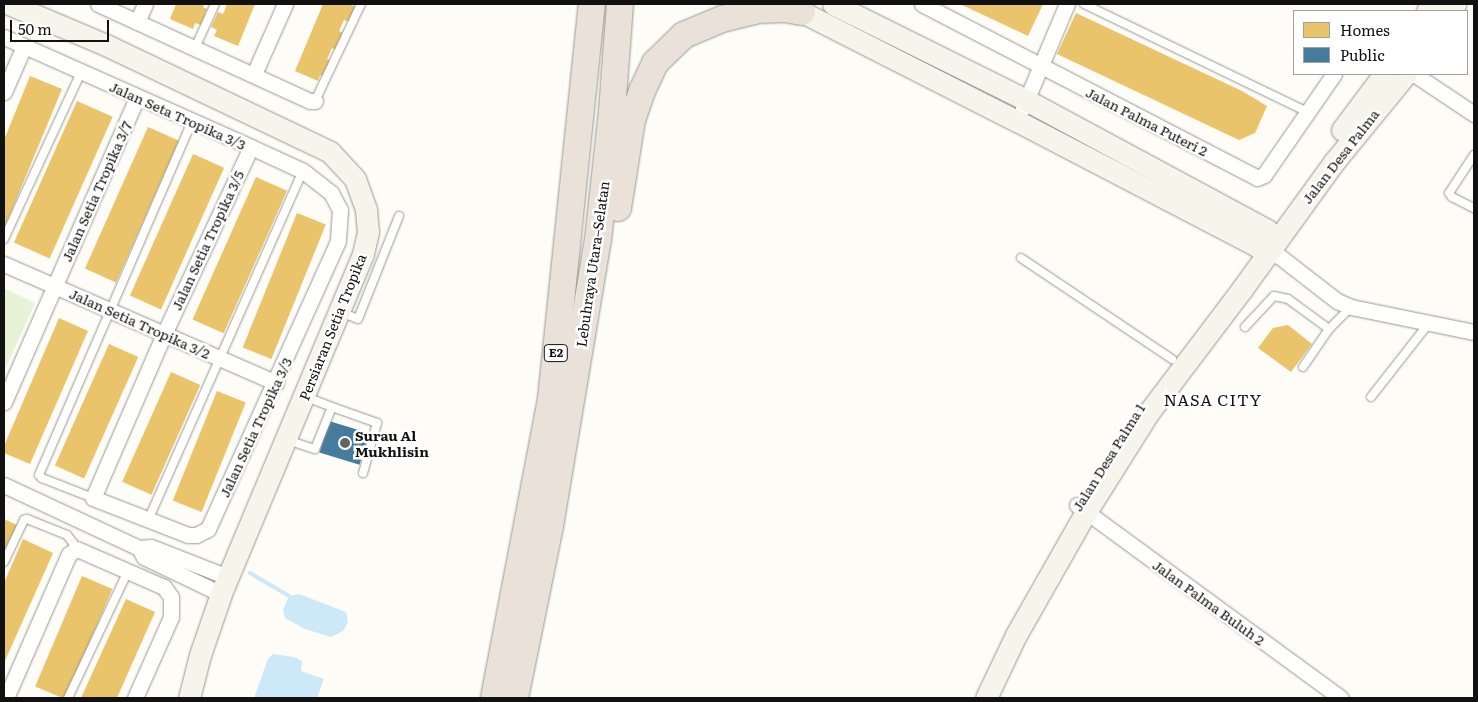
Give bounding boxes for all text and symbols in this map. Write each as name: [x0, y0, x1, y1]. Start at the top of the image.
scale bar: [12, 10, 111, 42]
legend: [1293, 10, 1468, 75]
text: 50 m: [18, 17, 52, 40]
text: Homes: [1340, 18, 1390, 41]
text: Public: [1340, 43, 1385, 66]
street label: Jalan Seta Tropika 3/3: [107, 77, 249, 153]
street label: Jalan Palma Puteri 2: [1083, 83, 1211, 159]
street label: Jalan Desa Palma: [1298, 105, 1382, 207]
street label: Jalan Setia Tropika 3/7: [57, 118, 135, 264]
street label: Jalan Setia Tropika 3/5: [167, 168, 247, 312]
street label: Lebuhraya Utara–Selatan: [572, 180, 612, 348]
street label: Persiaran Setia Tropika: [295, 251, 369, 403]
street label: Jalan Setia Tropika 3/2: [67, 284, 213, 362]
road number: E2: [544, 343, 568, 362]
street label: Jalan Setia Tropika 3/3: [215, 354, 295, 500]
district label: NASA CITY: [1163, 389, 1263, 409]
street label: Jalan Desa Palma 1: [1068, 400, 1148, 514]
place label: Surau Al Mukhlisin: [355, 427, 429, 460]
marker: Surau Al Mukhlisin: [339, 437, 351, 449]
street label: Jalan Palma Buluh 2: [1150, 556, 1268, 648]

